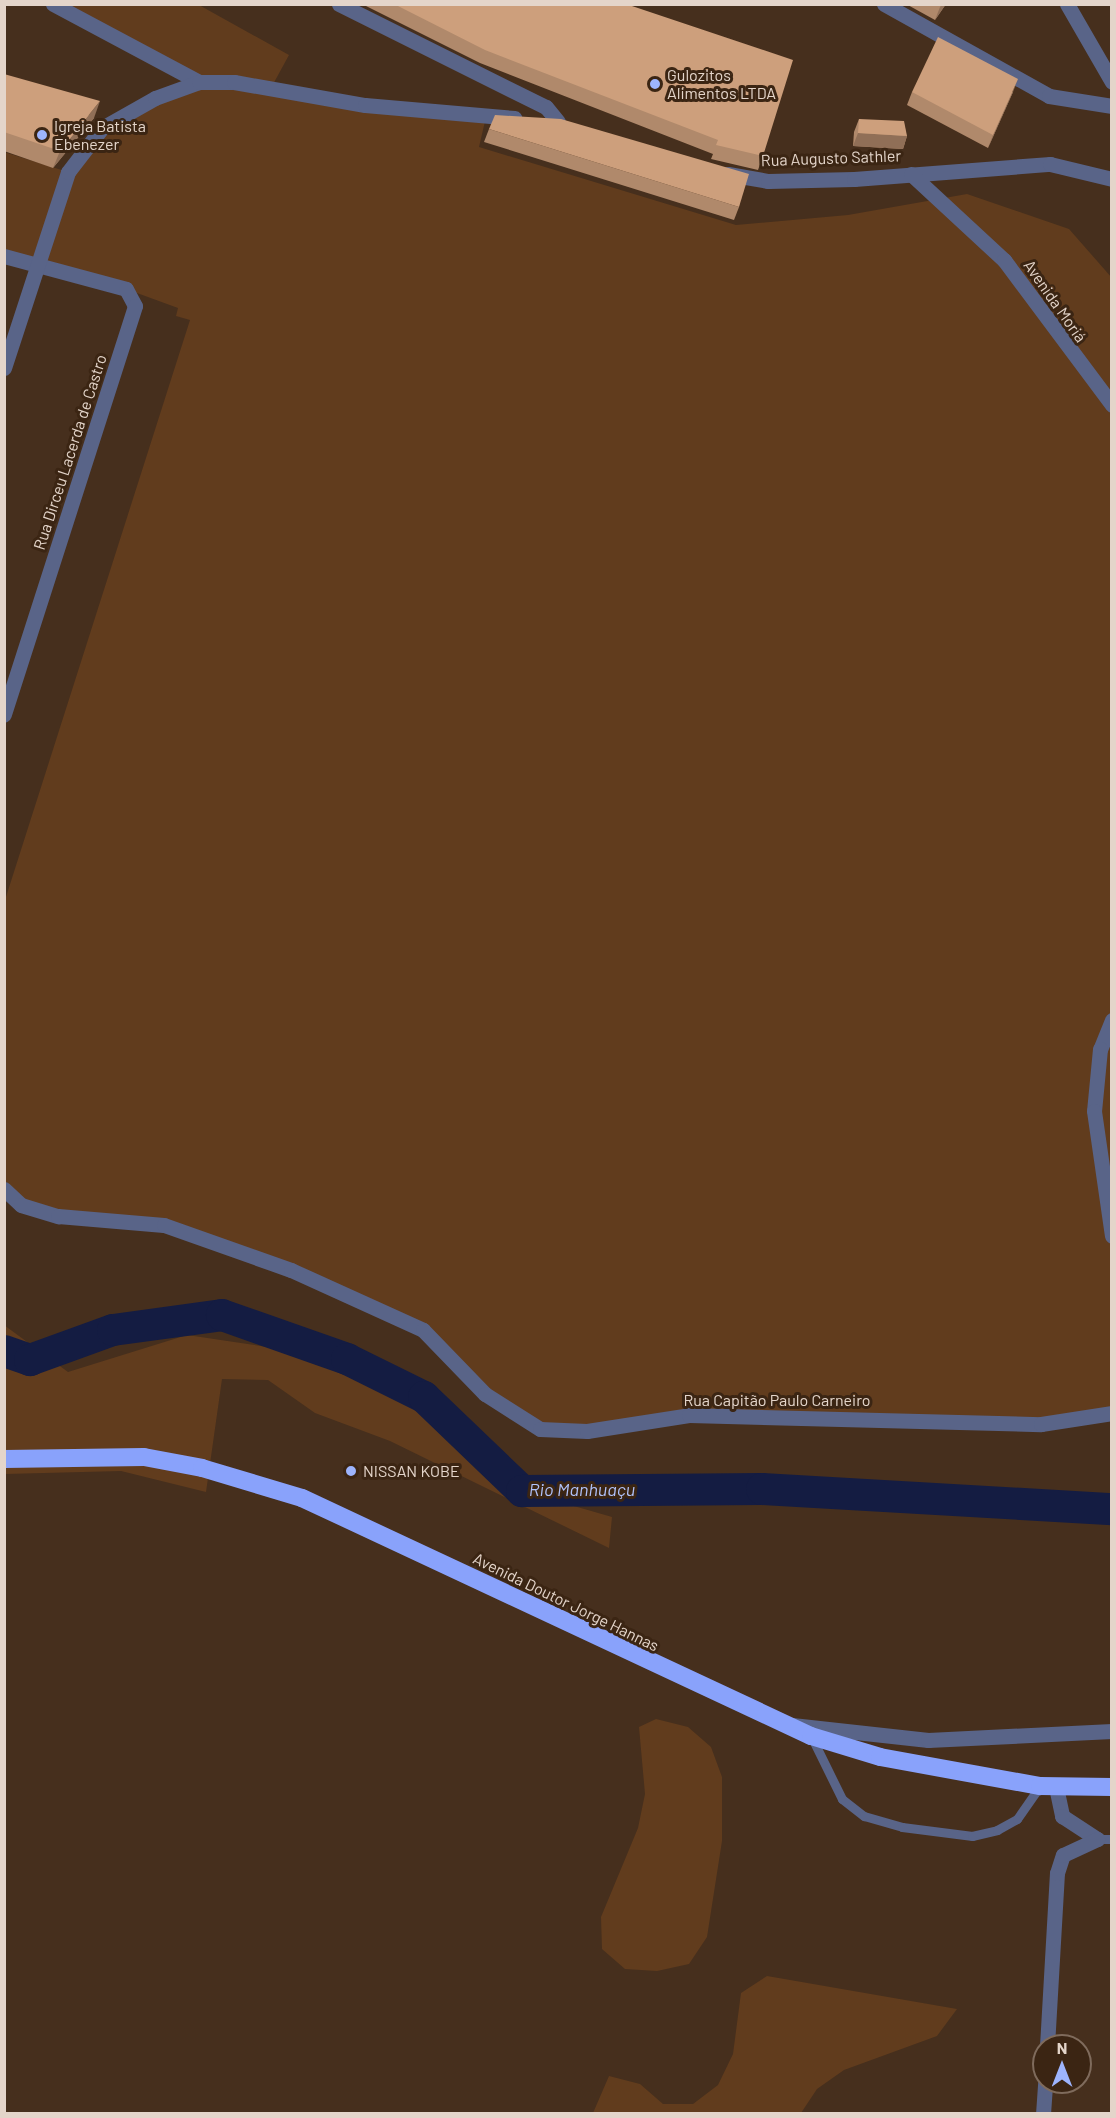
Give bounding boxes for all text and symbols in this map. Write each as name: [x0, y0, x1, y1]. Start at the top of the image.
place label: Gulozitos Alimentos LTDA: [667, 65, 776, 103]
marker: Gulozitos Alimentos LTDA: [648, 77, 662, 91]
place label: Igreja Batista Ebenezer: [54, 116, 146, 154]
marker: Igreja Batista Ebenezer: [35, 128, 49, 142]
street label: Rua Augusto Sathler: [761, 146, 901, 170]
street label: Avenida Moriá: [1020, 256, 1090, 346]
street label: Rua Dirceu Lacerda de Castro: [29, 352, 111, 552]
street label: Rua Capitão Paulo Carneiro: [683, 1390, 871, 1410]
place label: NISSAN KOBE: [363, 1461, 460, 1481]
marker: NISSAN KOBE: [344, 1464, 358, 1478]
water label: Rio Manhuaçu: [529, 1478, 635, 1500]
street label: Avenida Doutor Jorge Hannas: [470, 1549, 662, 1655]
north arrow: [1032, 2034, 1092, 2094]
text: N: [1057, 2038, 1067, 2057]

